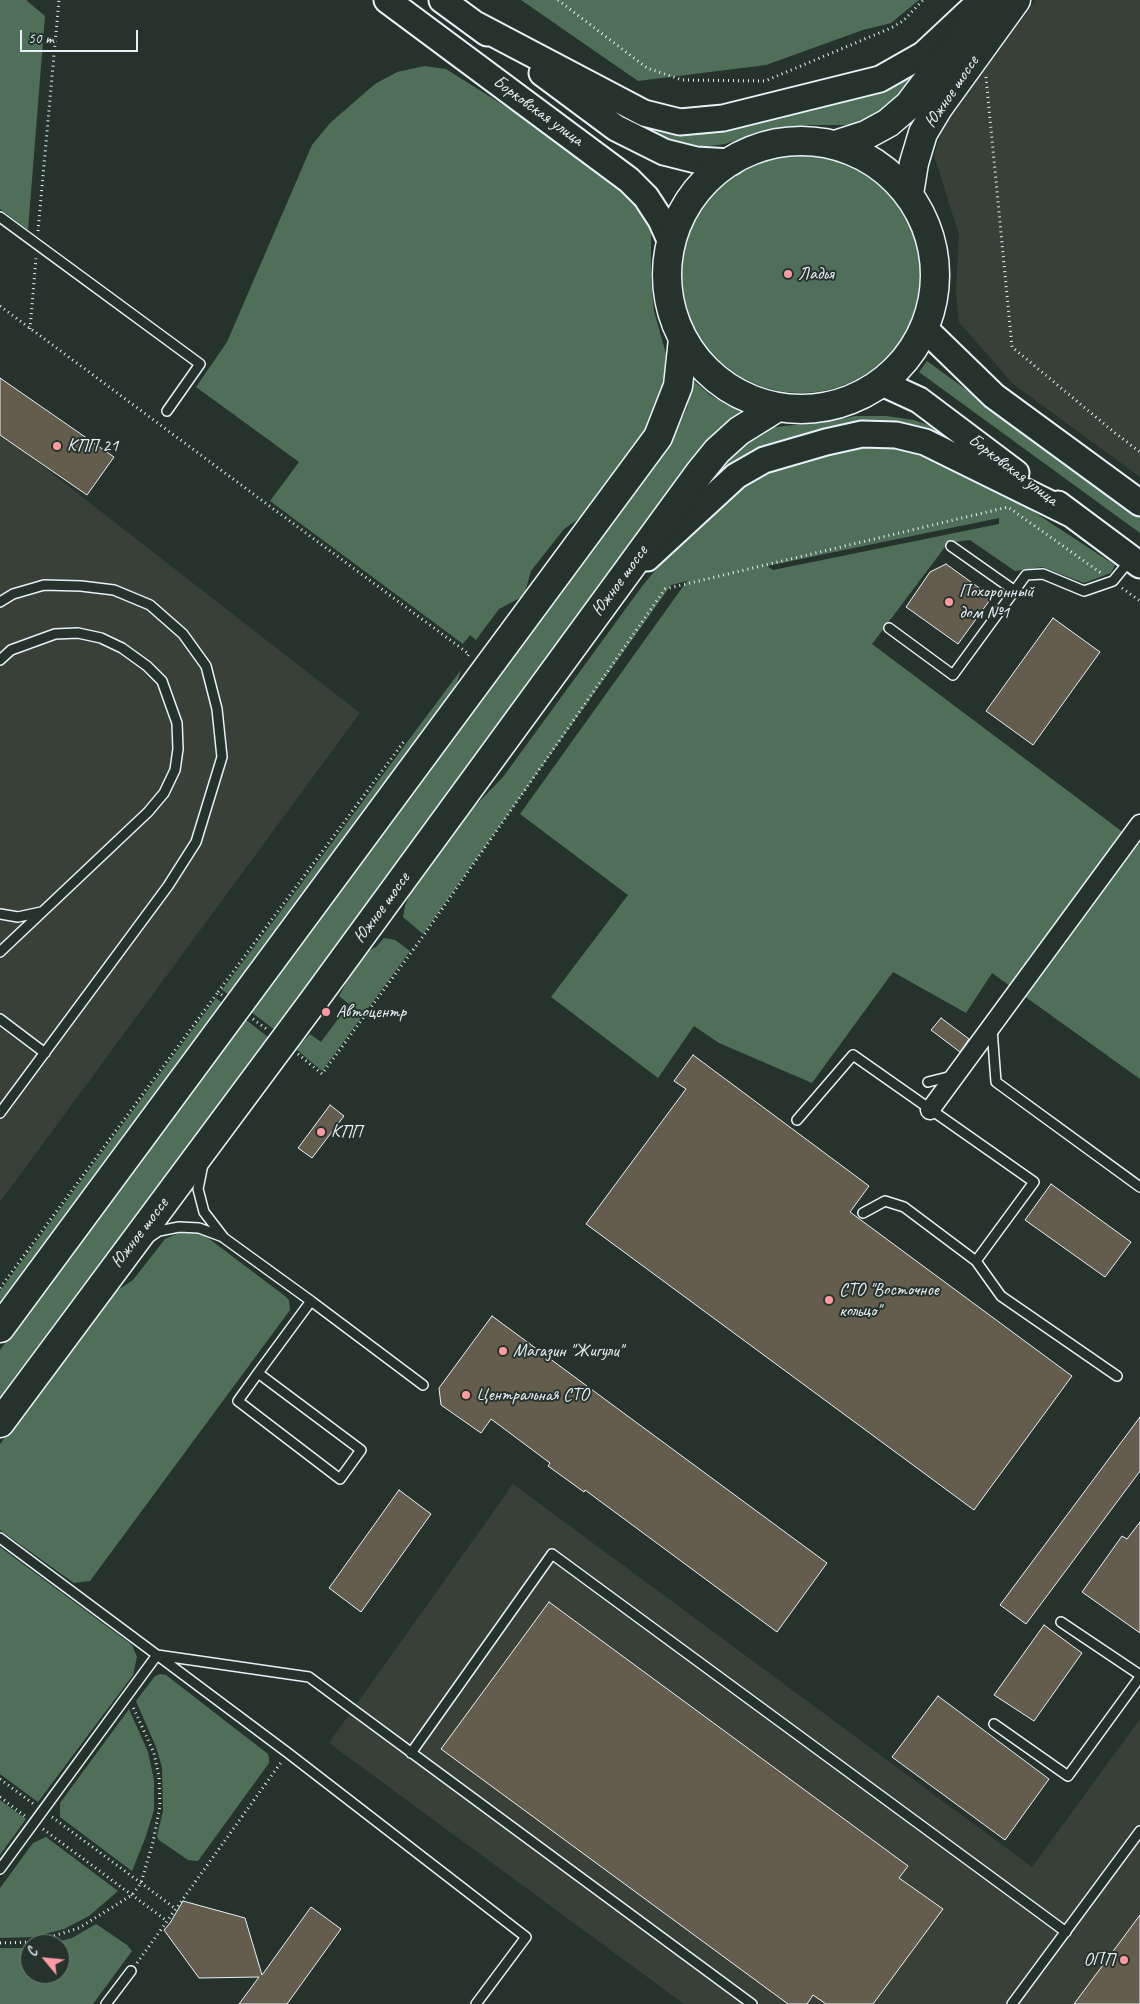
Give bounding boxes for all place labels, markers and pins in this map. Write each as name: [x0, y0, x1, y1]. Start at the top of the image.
place label: Ладья: [798, 263, 834, 285]
marker: Ладья: [782, 268, 794, 280]
place label: КПП 21: [67, 435, 118, 457]
marker: КПП 21: [51, 440, 63, 452]
place label: Похоронный дом №1: [959, 581, 1034, 624]
marker: Похоронный дом №1: [943, 596, 955, 608]
place label: Автоцентр: [336, 1001, 406, 1023]
marker: Автоцентр: [320, 1006, 332, 1018]
place label: КПП: [331, 1121, 362, 1143]
marker: КПП: [315, 1126, 327, 1138]
place label: СТО "Восточное кольцо": [839, 1279, 939, 1322]
marker: СТО "Восточное кольцо": [823, 1294, 835, 1306]
place label: Магазин "Жигули": [513, 1340, 623, 1362]
marker: Магазин "Жигули": [497, 1345, 509, 1357]
place label: Центральная СТО: [476, 1384, 589, 1406]
marker: Центральная СТО: [460, 1389, 472, 1401]
place label: ОПП: [1083, 1949, 1114, 1971]
marker: ОПП: [1118, 1954, 1130, 1966]

